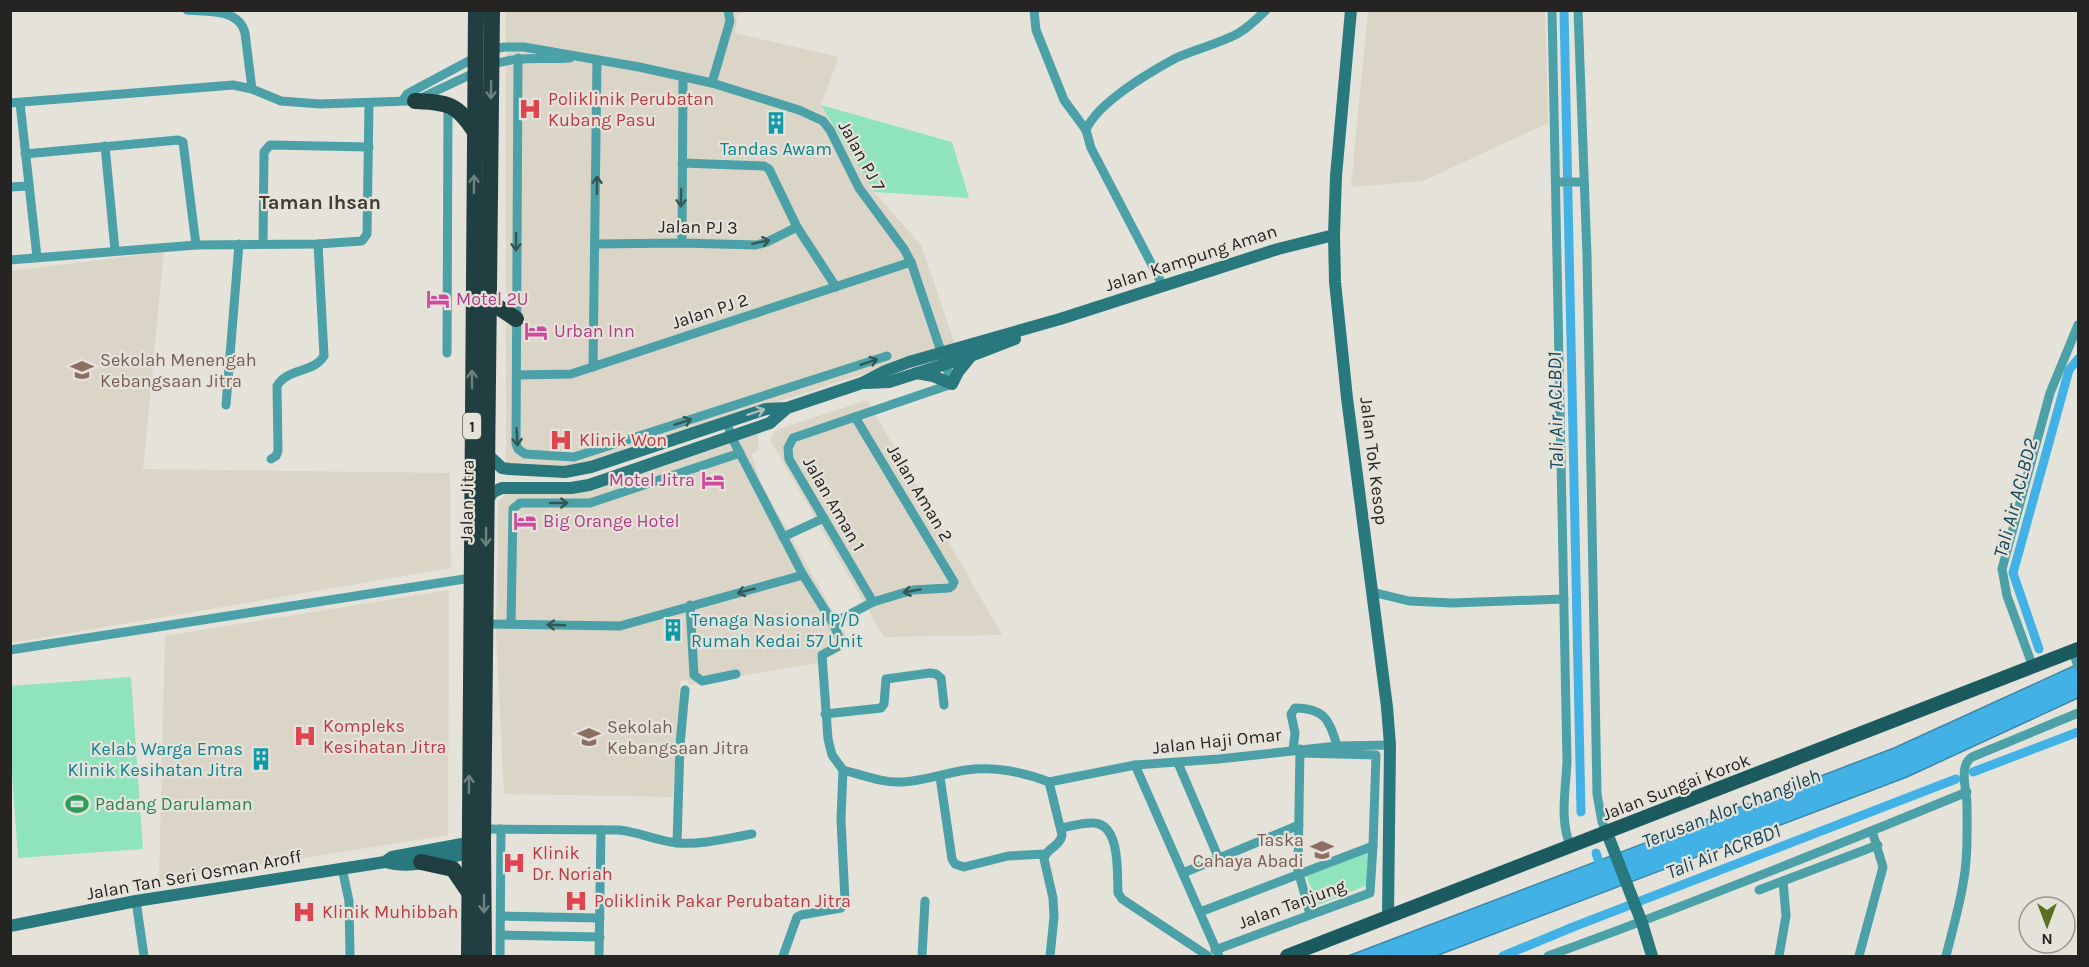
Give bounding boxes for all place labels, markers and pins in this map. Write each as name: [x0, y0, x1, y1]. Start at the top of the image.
place label: Poliklinik Perubatan Kubang Pasu: [548, 88, 714, 131]
hospital icon: Poliklinik Perubatan Kubang Pasu: [517, 96, 543, 122]
building icon: Tandas Awam: [763, 110, 789, 136]
place label: Tandas Awam: [720, 138, 832, 160]
hotel icon: Motel 2U: [425, 286, 451, 312]
place label: Motel 2U: [456, 288, 529, 310]
hotel icon: Urban Inn: [523, 318, 549, 344]
place label: Urban Inn: [554, 320, 635, 342]
place label: Sekolah Menengah Kebangsaan Jitra: [100, 349, 257, 392]
school or university icon: Sekolah Menengah Kebangsaan Jitra: [69, 357, 95, 383]
hospital icon: Klinik Won: [548, 427, 574, 453]
place label: Klinik Won: [579, 429, 667, 451]
hotel icon: Motel Jitra: [700, 467, 726, 493]
place label: Motel Jitra: [609, 469, 695, 491]
hotel icon: Big Orange Hotel: [512, 508, 538, 534]
place label: Big Orange Hotel: [543, 510, 680, 532]
place label: Tenaga Nasional P/D Rumah Kedai 57 Unit: [691, 609, 863, 652]
building icon: Tenaga Nasional P/D Rumah Kedai 57 Unit: [660, 617, 686, 643]
place label: Kompleks Kesihatan Jitra: [323, 715, 446, 758]
place label: Sekolah Kebangsaan Jitra: [607, 716, 749, 759]
hospital icon: Kompleks Kesihatan Jitra: [292, 723, 318, 749]
school or university icon: Sekolah Kebangsaan Jitra: [576, 724, 602, 750]
place label: Kelab Warga Emas Klinik Kesihatan Jitra: [68, 738, 243, 781]
building icon: Kelab Warga Emas Klinik Kesihatan Jitra: [248, 746, 274, 772]
sports icon: Padang Darulaman: [64, 791, 90, 817]
place label: Padang Darulaman: [95, 793, 253, 815]
place label: Taska Cahaya Abadi: [1193, 829, 1304, 872]
school or university icon: Taska Cahaya Abadi: [1309, 837, 1335, 863]
place label: Klinik Dr. Noriah: [532, 842, 613, 885]
hospital icon: Klinik Dr. Noriah: [501, 850, 527, 876]
hospital icon: Poliklinik Pakar Perubatan Jitra: [563, 888, 589, 914]
place label: Poliklinik Pakar Perubatan Jitra: [594, 890, 851, 912]
hospital icon: Klinik Muhibbah: [291, 899, 317, 925]
place label: Klinik Muhibbah: [322, 901, 458, 923]

